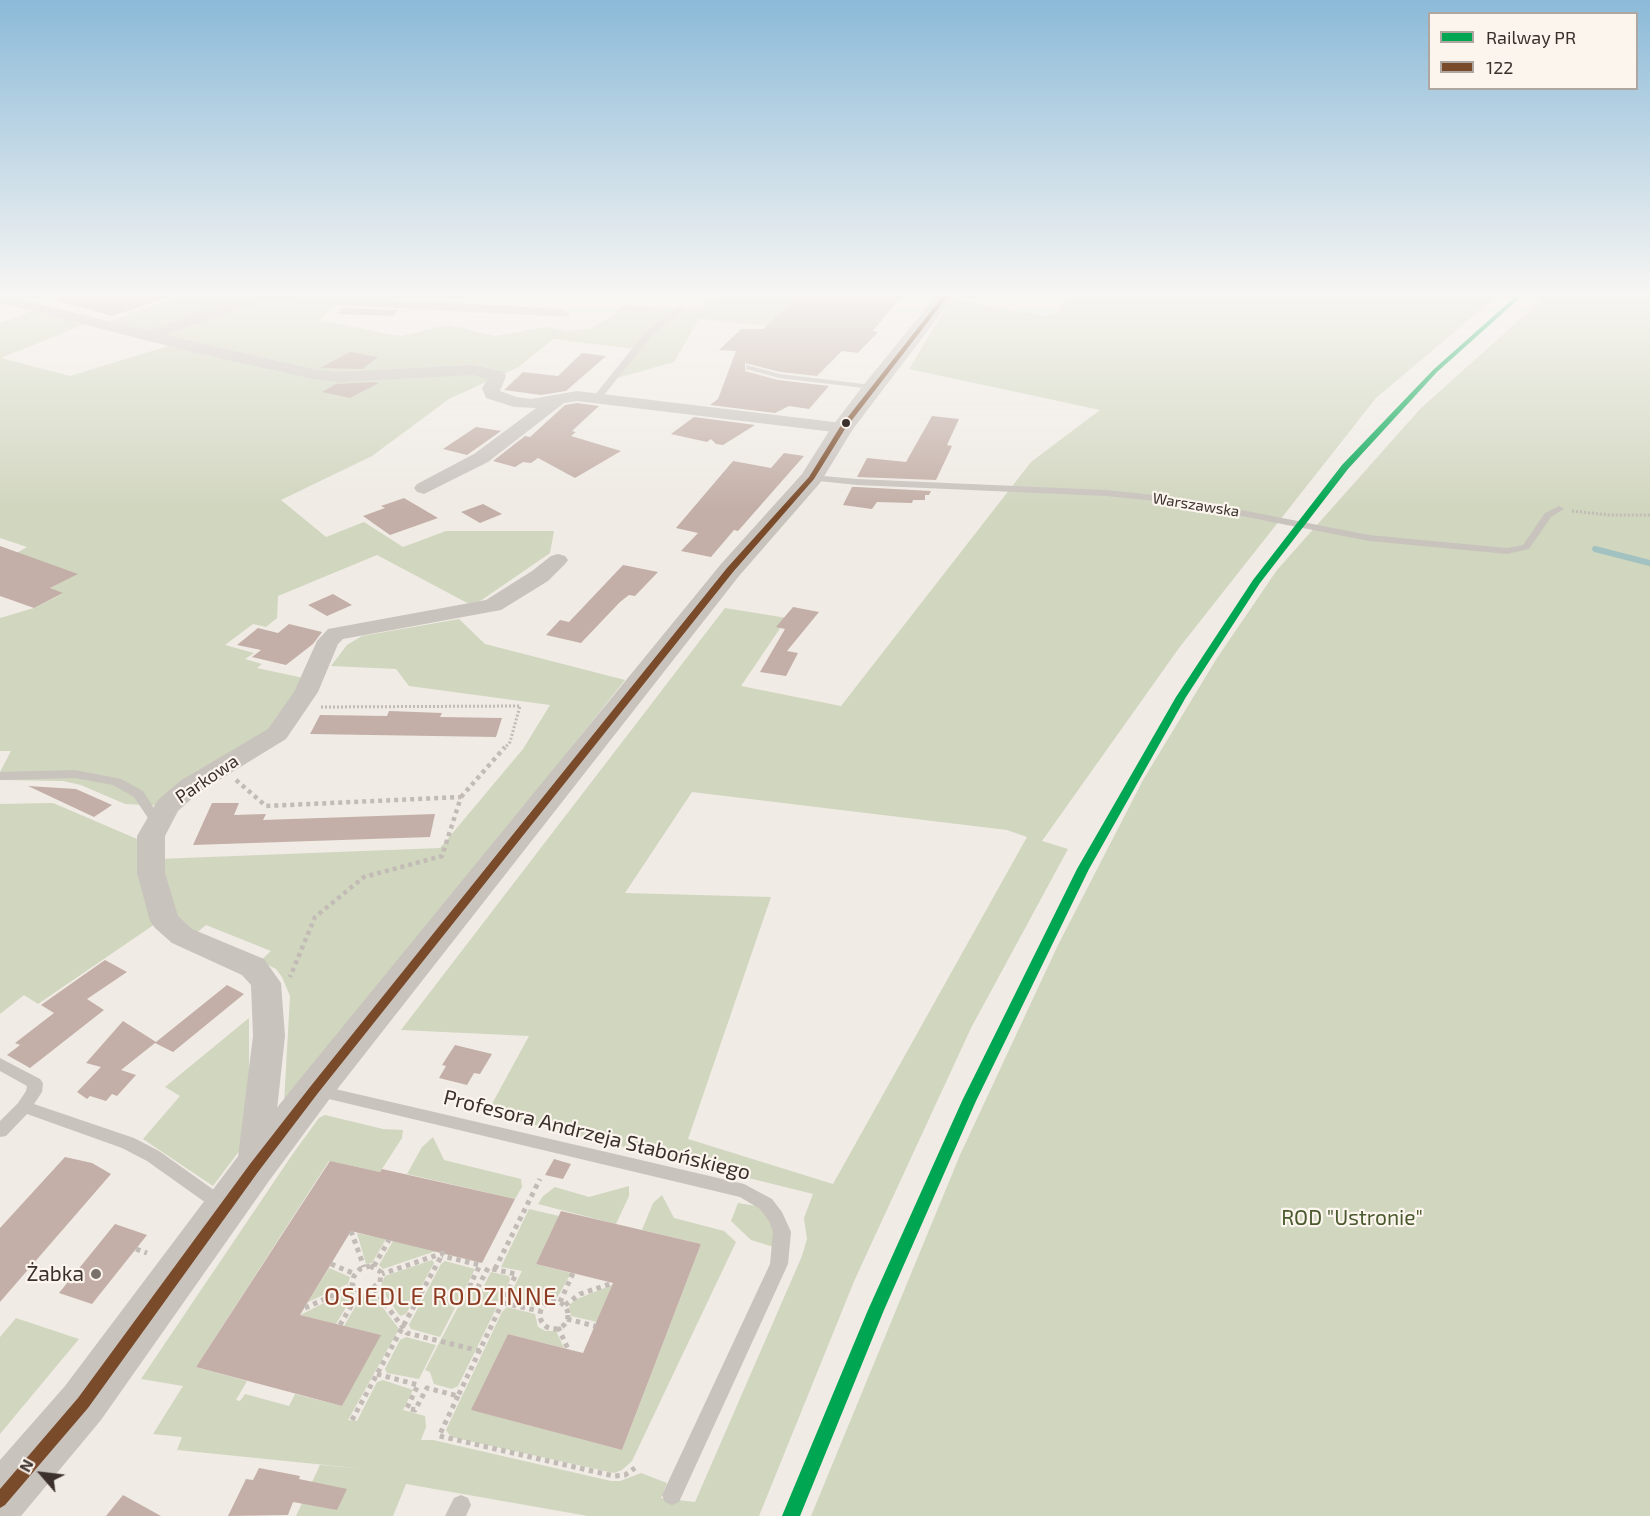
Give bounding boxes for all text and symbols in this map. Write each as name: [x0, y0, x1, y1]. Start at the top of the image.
legend: [1428, 12, 1638, 90]
text: Railway PR: [1486, 26, 1576, 48]
text: 122: [1486, 56, 1513, 78]
unlabelled marker: [840, 417, 852, 429]
street label: Warszawska: [1151, 489, 1241, 521]
street label: Parkowa: [171, 750, 243, 808]
street label: Profesora Andrzeja Słabońskiego: [441, 1085, 753, 1185]
park label: ROD "Ustronie": [1281, 1205, 1423, 1231]
place label: Żabka: [26, 1261, 84, 1287]
marker: Żabka: [89, 1267, 103, 1281]
district label: OSIEDLE RODZINNE: [324, 1283, 558, 1311]
north arrow: [12, 1444, 72, 1504]
text: N: [15, 1456, 37, 1475]

